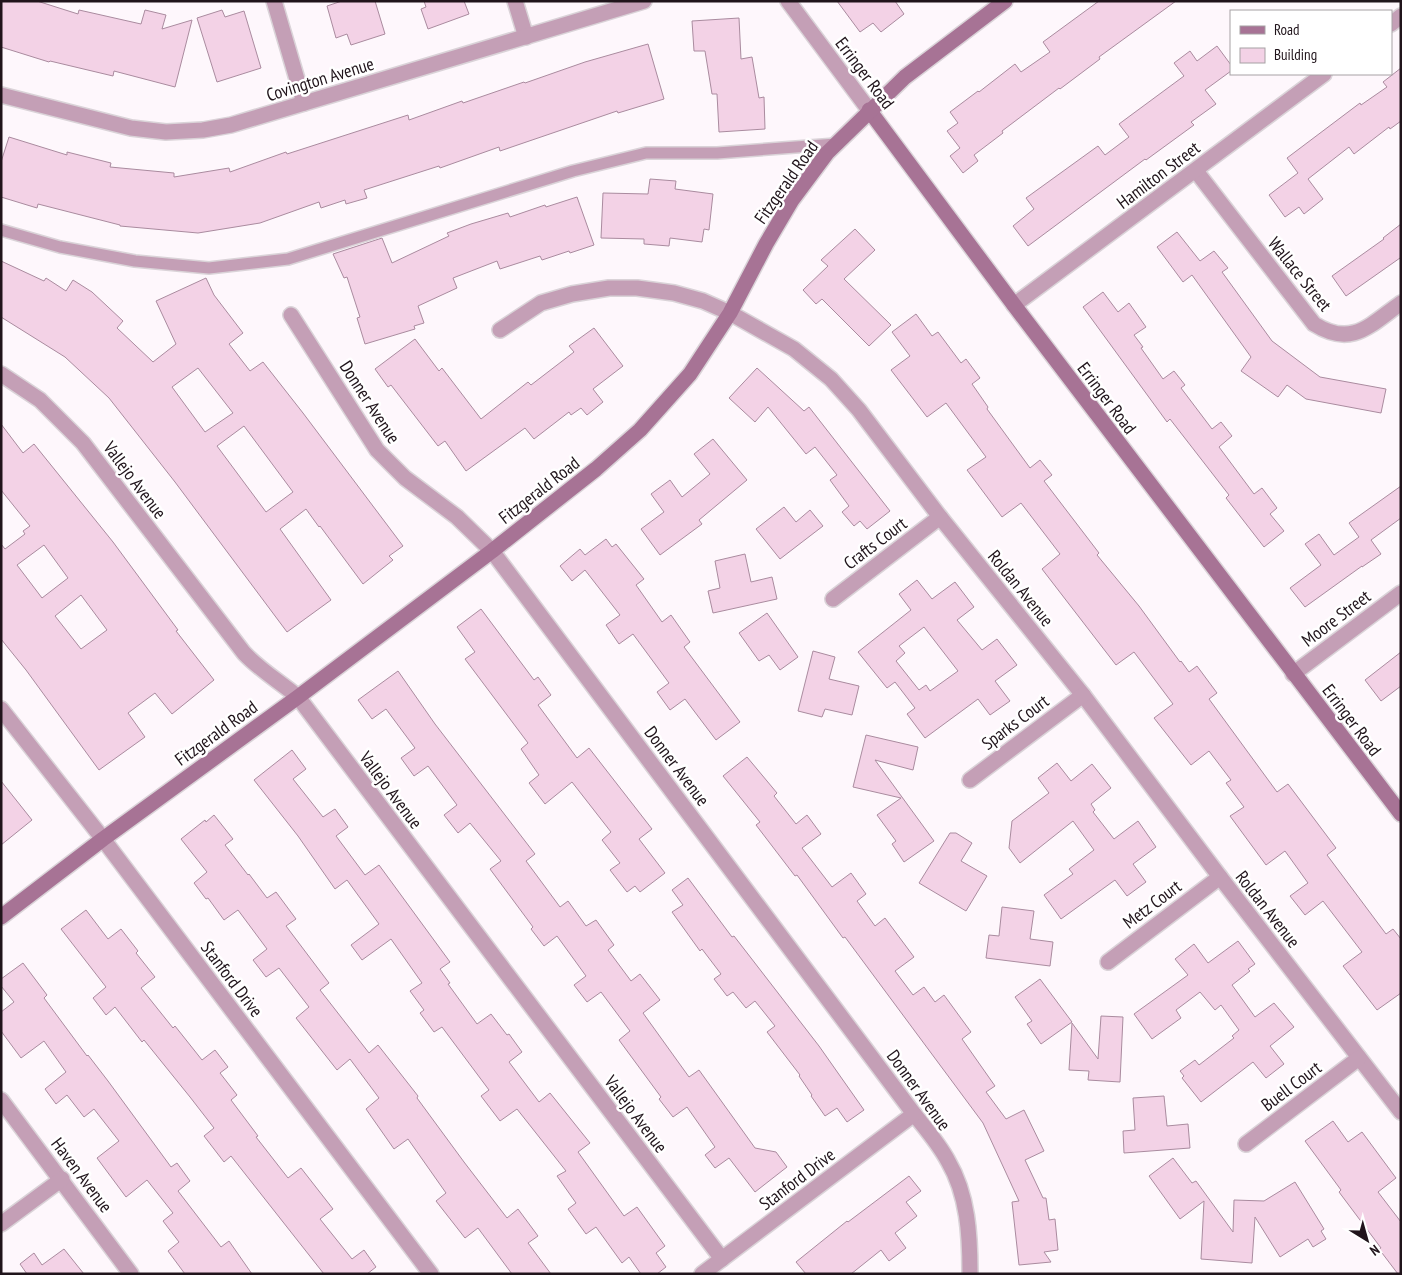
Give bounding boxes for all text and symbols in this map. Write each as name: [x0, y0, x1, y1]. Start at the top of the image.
legend: [1230, 10, 1392, 75]
text: Road: [1274, 20, 1300, 39]
street label: Erringer Road: [831, 33, 899, 113]
text: Building: [1274, 45, 1317, 64]
street label: Covington Avenue: [263, 52, 377, 106]
street label: Fitzgerald Road: [749, 136, 823, 228]
street label: Hamilton Street: [1112, 136, 1204, 214]
street label: Wallace Street: [1263, 232, 1337, 316]
street label: Donner Avenue: [335, 356, 405, 448]
street label: Erringer Road: [1073, 358, 1141, 438]
street label: Vallejo Avenue: [98, 436, 172, 523]
street label: Fitzgerald Road: [494, 451, 584, 529]
street label: Crafts Court: [839, 512, 911, 574]
street label: Roldan Avenue: [983, 545, 1059, 631]
street label: Moore Street: [1297, 585, 1375, 651]
street label: Erringer Road: [1318, 680, 1386, 760]
street label: Sparks Court: [977, 689, 1053, 755]
street label: Fitzgerald Road: [170, 695, 262, 771]
street label: Donner Avenue: [639, 721, 715, 811]
street label: Vallejo Avenue: [354, 746, 428, 833]
street label: Roldan Avenue: [1231, 866, 1305, 952]
street label: Metz Court: [1118, 875, 1186, 933]
street label: Stanford Drive: [196, 936, 268, 1022]
street label: Donner Avenue: [882, 1045, 956, 1135]
street label: Buell Court: [1256, 1056, 1326, 1116]
street label: Vallejo Avenue: [599, 1070, 673, 1157]
street label: Haven Avenue: [46, 1133, 118, 1217]
street label: Stanford Drive: [754, 1143, 840, 1215]
north arrow: [1342, 1215, 1392, 1265]
text: N: [1366, 1241, 1383, 1260]

